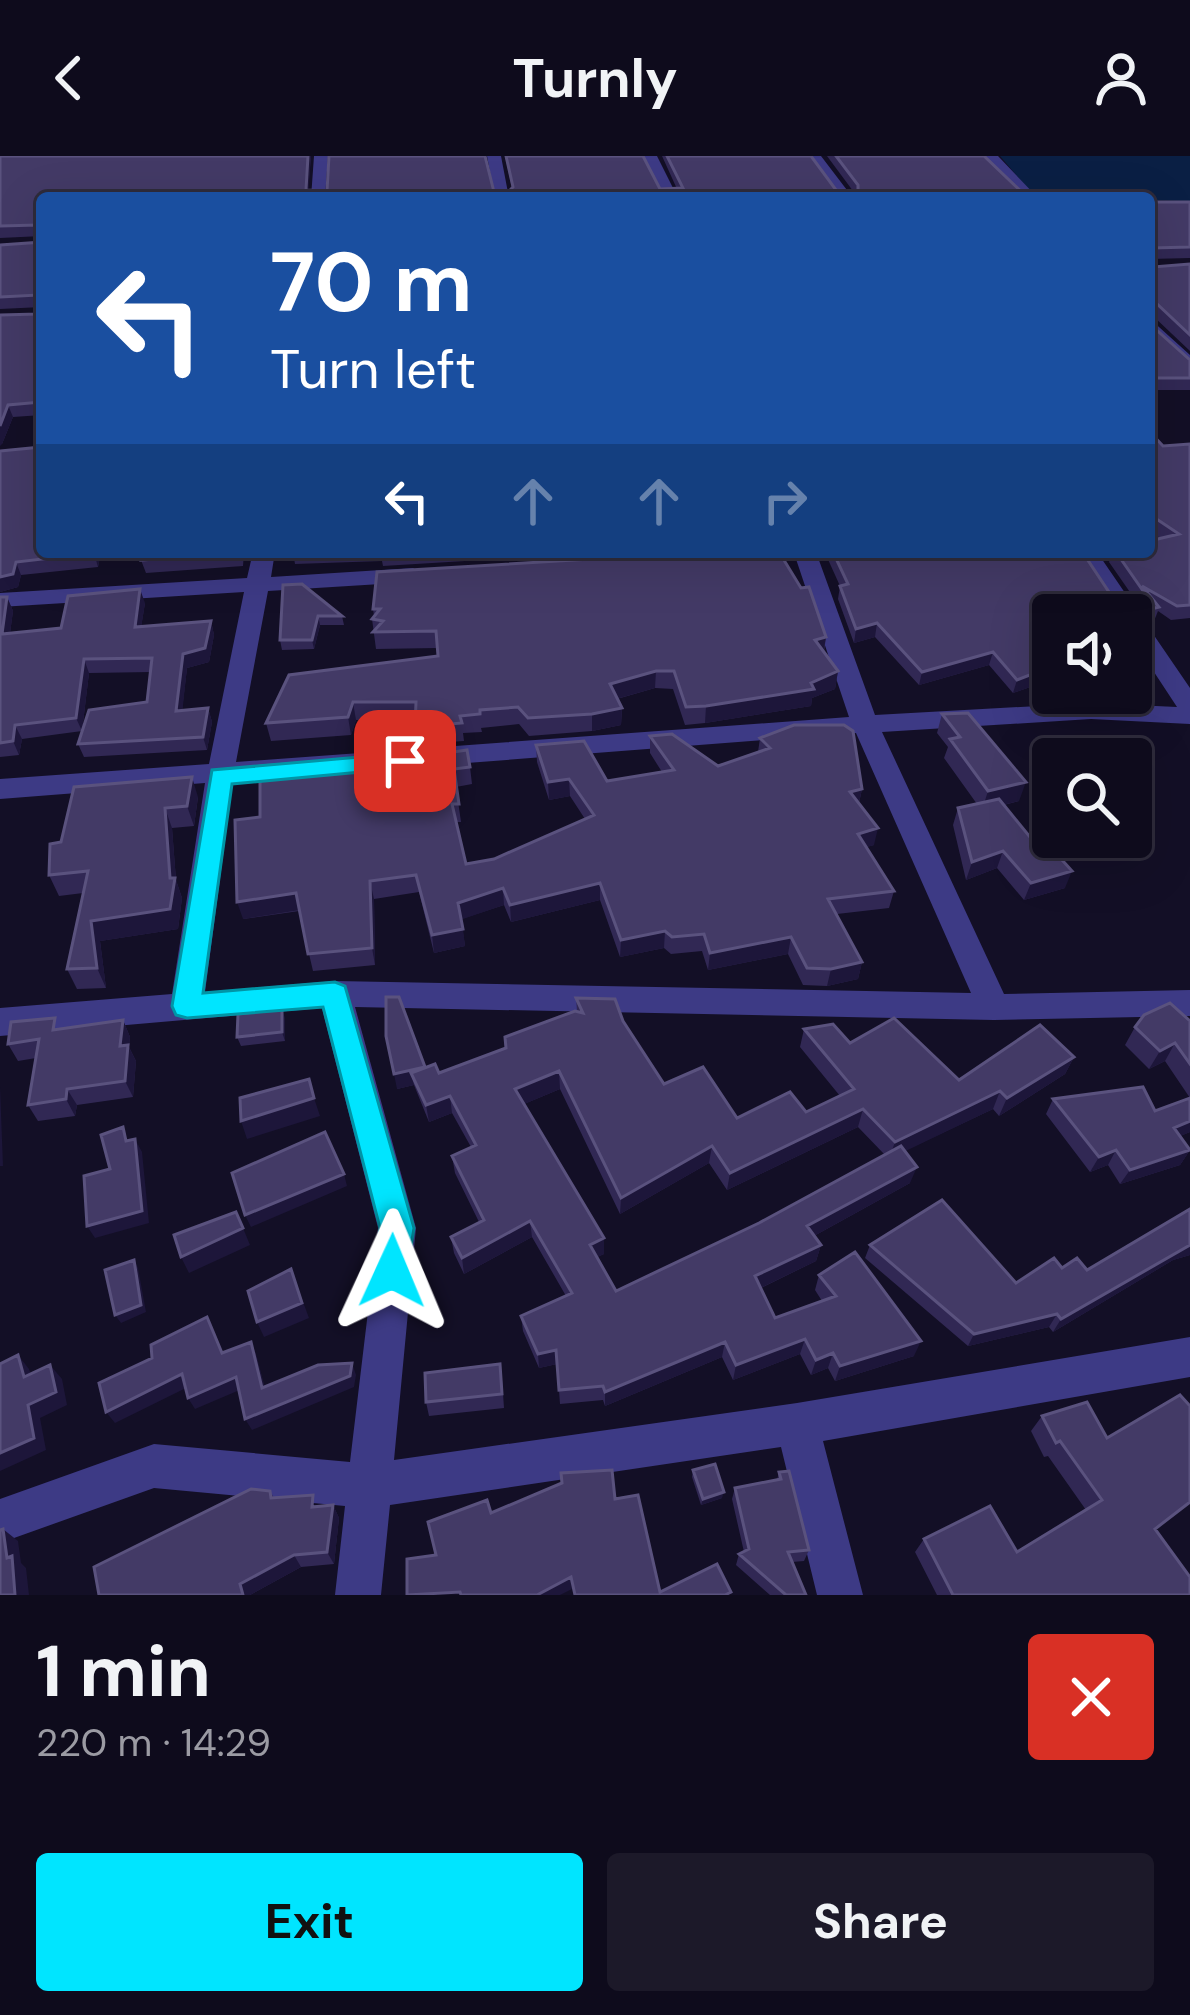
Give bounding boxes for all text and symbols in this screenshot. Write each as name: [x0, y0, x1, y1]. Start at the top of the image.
text: Turnly: [512, 43, 678, 114]
icon: back: [36, 45, 102, 111]
icon: person: [1088, 45, 1154, 111]
text: 70 m: [270, 228, 473, 337]
icon: left: [72, 240, 228, 396]
text: Turn left: [270, 334, 476, 405]
icon: left: [374, 468, 440, 534]
icon: ahead: [500, 468, 566, 534]
icon: ahead: [626, 468, 692, 534]
icon: right: [752, 468, 818, 534]
map controls: [1032, 594, 1152, 858]
button: sound: [1032, 594, 1152, 714]
pin: [354, 710, 456, 812]
icon: arrive: [372, 728, 438, 794]
button: search: [1032, 738, 1152, 858]
position arrow: [329, 1208, 455, 1334]
text: 1 min: [36, 1625, 211, 1718]
button: close: [1028, 1634, 1154, 1760]
text: 220 m · 14:29: [36, 1717, 271, 1768]
button: Exit: [36, 1853, 583, 1991]
button: Share: [607, 1853, 1154, 1991]

